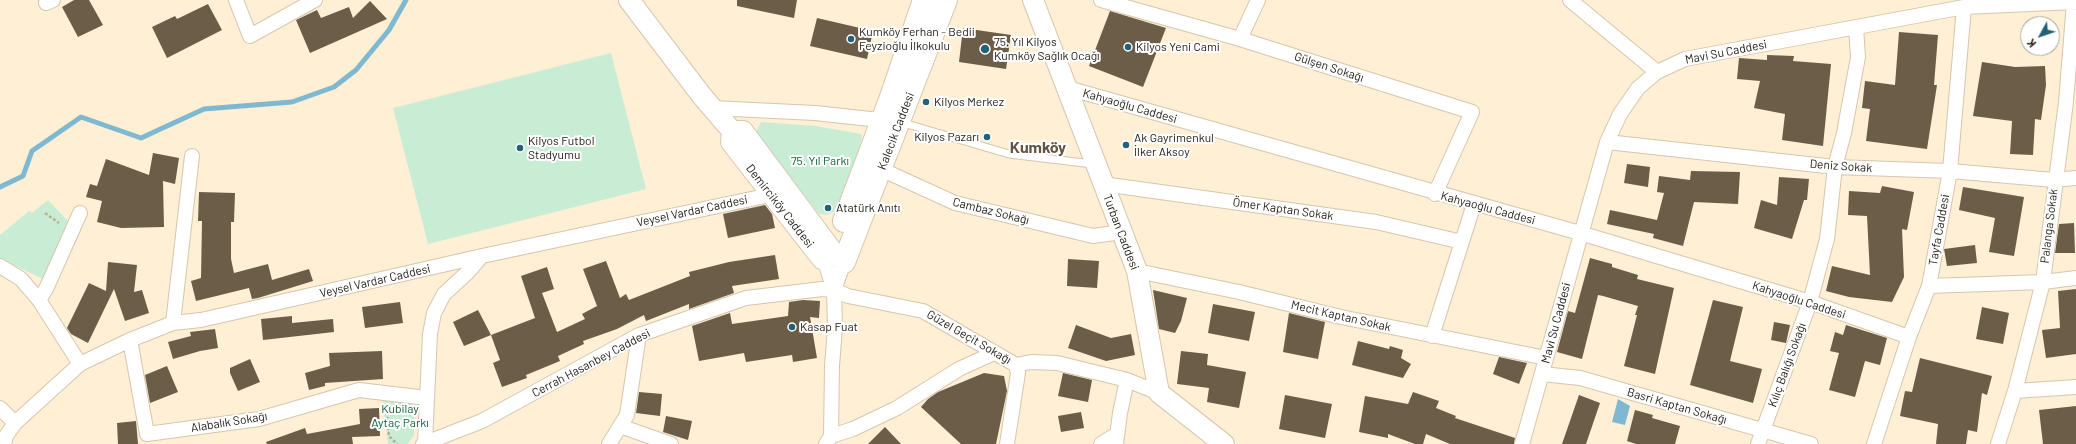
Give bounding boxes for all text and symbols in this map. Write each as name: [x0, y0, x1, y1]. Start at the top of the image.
north arrow: [2020, 16, 2060, 56]
place label: Kumköy Ferhan - Bedii Feyzioğlu İlkokulu: [859, 25, 975, 53]
marker: Kumköy Ferhan - Bedii Feyzioğlu İlkokulu: [846, 34, 856, 44]
place label: 75. Yıl Kilyos Kumköy Sağlık Ocağı: [994, 35, 1100, 63]
street label: Mavi Su Caddesi: [1684, 37, 1768, 67]
text: K: [2024, 37, 2038, 50]
place label: Kilyos Yeni Cami: [1136, 40, 1220, 54]
marker: Kilyos Yeni Cami: [1123, 42, 1133, 52]
marker: 75. Yıl Kilyos Kumköy Sağlık Ocağı: [979, 43, 991, 55]
street label: Gülşen Sokağı: [1292, 49, 1366, 85]
street label: Kahyaoğlu Caddesi: [1081, 86, 1179, 126]
street label: Kalecik Caddesi: [875, 90, 917, 172]
place label: Kilyos Merkez: [934, 95, 1004, 109]
marker: Kilyos Merkez: [921, 97, 931, 107]
place label: Kilyos Pazarı: [914, 130, 979, 144]
place label: Ak Gayrimenkul İlker Aksoy: [1134, 131, 1214, 159]
marker: Kilyos Pazarı: [982, 132, 992, 142]
place label: Kilyos Futbol Stadyumu: [528, 134, 594, 162]
district label: Kumköy: [1010, 138, 1066, 158]
marker: Ak Gayrimenkul İlker Aksoy: [1121, 140, 1131, 150]
marker: Kilyos Futbol Stadyumu: [515, 143, 525, 153]
park label: 75. Yıl Parkı: [791, 154, 849, 168]
street label: Deniz Sokak: [1809, 157, 1873, 175]
street label: Demirciköy Caddesi: [743, 161, 817, 251]
street label: Kahyaoğlu Caddesi: [1439, 188, 1537, 228]
street label: Palanga Sokak: [2037, 188, 2061, 264]
street label: Veysel Vardar Caddesi: [635, 192, 749, 230]
street label: Turban Caddesi: [1100, 192, 1142, 272]
street label: Tayfa Caddesi: [1926, 193, 1952, 267]
street label: Cambaz Sokağı: [951, 195, 1031, 227]
street label: Ömer Kaptan Sokak: [1232, 195, 1334, 223]
place label: Atatürk Anıtı: [836, 201, 900, 215]
marker: Atatürk Anıtı: [823, 203, 833, 213]
street label: Veysel Vardar Caddesi: [318, 261, 432, 301]
street label: Kahyaoğlu Caddesi: [1750, 278, 1848, 322]
street label: Mavi Su Caddesi: [1538, 281, 1574, 365]
street label: Mecit Kaptan Sokak: [1290, 298, 1392, 334]
street label: Güzel Geçit Sokağı: [924, 307, 1014, 367]
place label: Kasap Fuat: [800, 320, 858, 334]
street label: Kılıç Balığı Sokağı: [1765, 321, 1809, 409]
marker: Kasap Fuat: [787, 322, 797, 332]
street label: Cerrah Hasanbey Caddesi: [529, 326, 653, 400]
street label: Basri Kaptan Sokağı: [1625, 385, 1729, 427]
park label: Kubilay Aytaç Parkı: [371, 402, 429, 430]
street label: Alabalık Sokağı: [190, 409, 268, 435]

